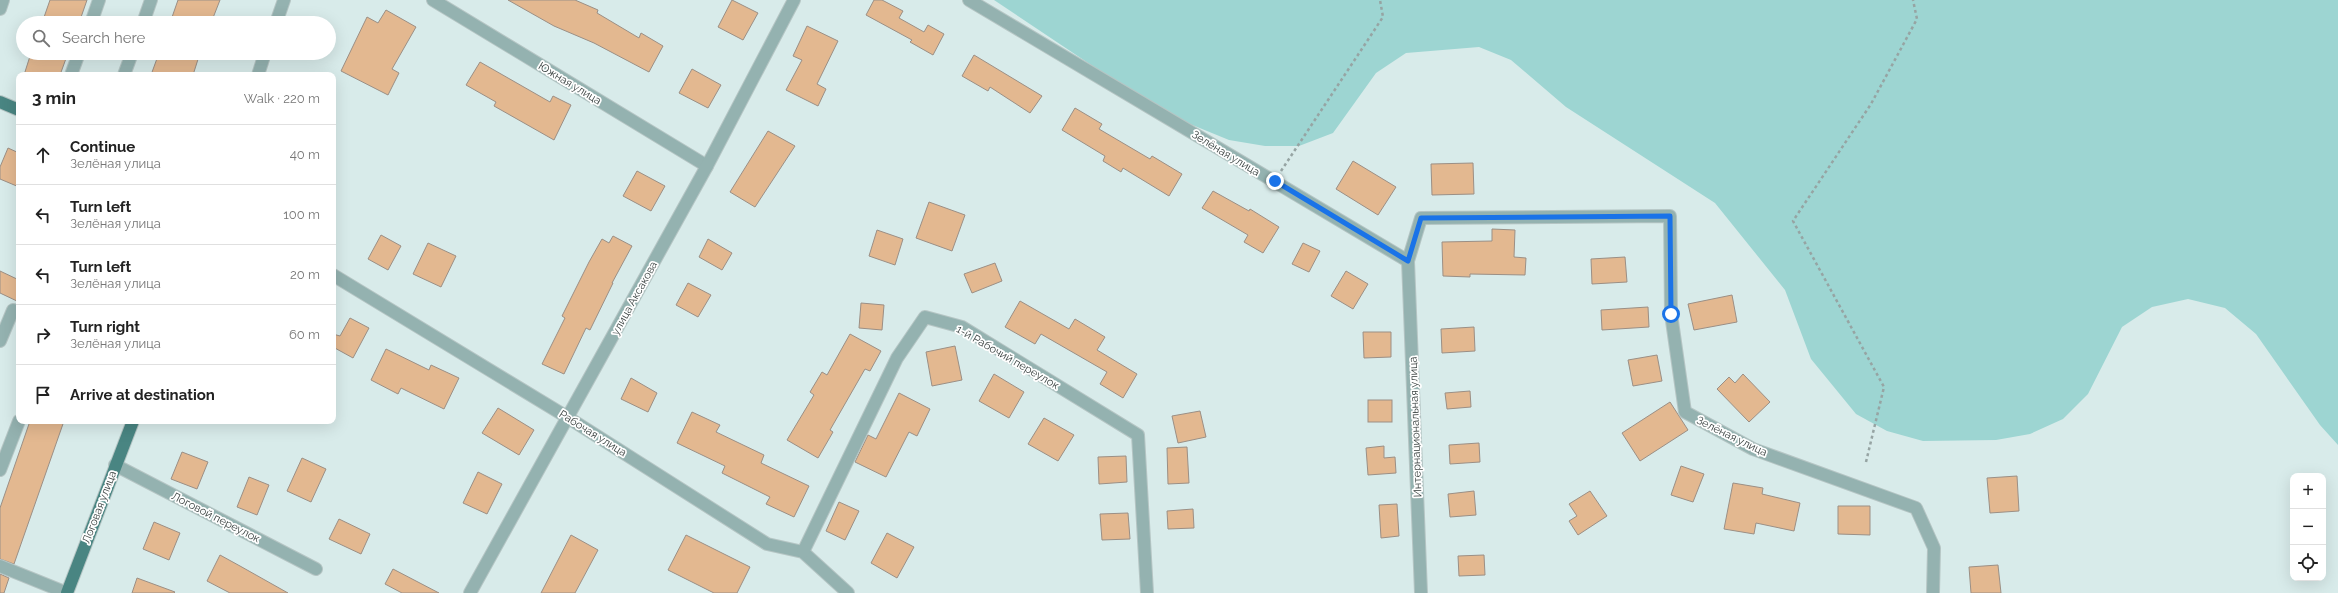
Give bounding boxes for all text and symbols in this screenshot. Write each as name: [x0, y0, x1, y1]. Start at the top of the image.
search box: [16, 16, 336, 60]
icon: search: [30, 27, 52, 49]
text: Search here: [62, 29, 145, 47]
street label: Южная улица: [536, 60, 604, 107]
text: 3 min: [32, 88, 76, 108]
text: Walk · 220 m: [244, 91, 320, 106]
street label: Зелёная улица: [1189, 128, 1262, 179]
text: Continue: [70, 138, 135, 156]
icon: ahead: [32, 144, 54, 166]
text: 40 m: [290, 147, 320, 162]
text: Зелёная улица: [70, 156, 161, 171]
route end: [1266, 172, 1284, 190]
text: Turn left: [70, 198, 131, 216]
icon: left: [32, 204, 54, 226]
text: 100 m: [283, 207, 320, 222]
text: Зелёная улица: [70, 216, 161, 231]
text: Turn left: [70, 258, 131, 276]
street label: улица Аксакова: [609, 259, 660, 337]
icon: left: [32, 264, 54, 286]
text: 20 m: [290, 267, 320, 282]
text: Зелёная улица: [70, 276, 161, 291]
route start: [1662, 305, 1680, 323]
text: Turn right: [70, 318, 140, 336]
street label: 1-й Рабочий переулок: [954, 323, 1062, 392]
icon: right: [32, 324, 54, 346]
text: 60 m: [289, 327, 320, 342]
text: Зелёная улица: [70, 336, 161, 351]
street label: Интернациональная улица: [1407, 356, 1424, 498]
icon: arrive: [32, 384, 54, 406]
text: Arrive at destination: [70, 386, 215, 404]
street label: Рабочая улица: [557, 408, 629, 459]
street label: Зелёная улица: [1694, 414, 1769, 459]
street label: Логовая улица: [80, 469, 119, 545]
map controls: [2290, 473, 2326, 581]
button: +: [2290, 473, 2326, 509]
street label: Логовой переулок: [169, 490, 262, 546]
button: −: [2290, 509, 2326, 545]
button: locate: [2290, 545, 2326, 581]

